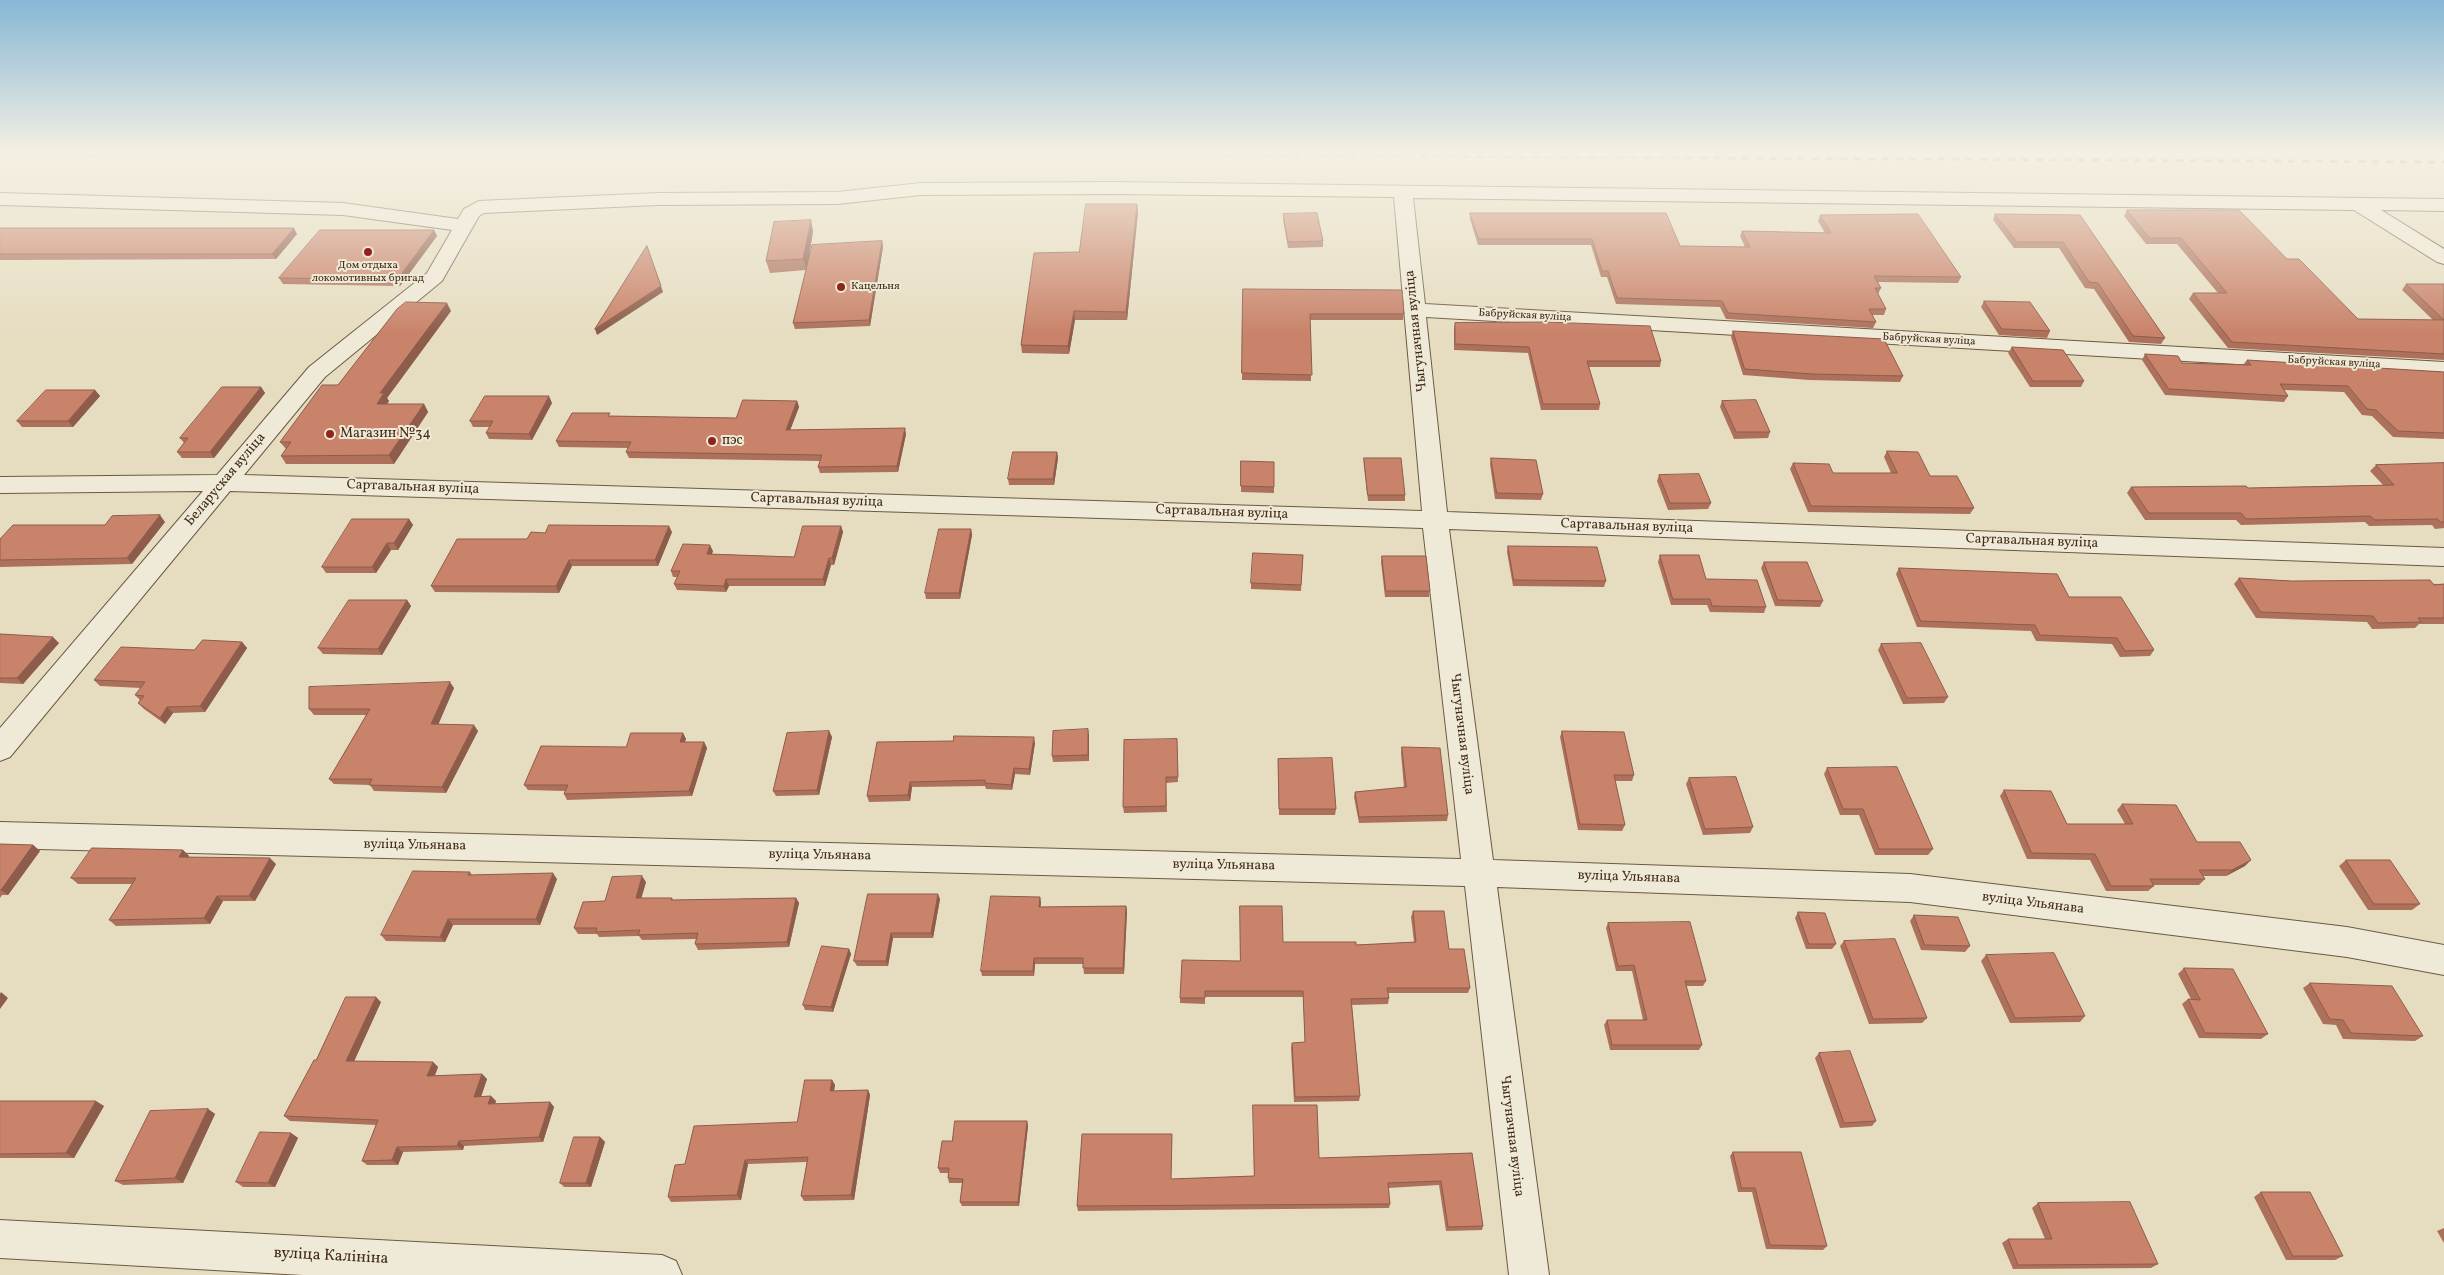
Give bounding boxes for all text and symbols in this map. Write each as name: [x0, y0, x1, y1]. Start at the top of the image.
marker: Дом отдыха локомотивных бригад: [362, 246, 374, 258]
place label: Дом отдыха локомотивных бригад: [312, 259, 424, 285]
street label: Чыгуначная вуліца: [1402, 269, 1432, 393]
place label: Кацельня: [851, 280, 900, 294]
marker: Кацельня: [835, 281, 847, 293]
street label: Бабруйская вуліца: [1478, 307, 1572, 325]
street label: Бабруйская вуліца: [1882, 331, 1976, 349]
street label: Бабруйская вуліца: [2287, 354, 2381, 372]
place label: Магазин №34: [340, 426, 431, 442]
marker: Магазин №34: [324, 428, 336, 440]
street label: Беларуская вуліца: [182, 430, 270, 530]
place label: пэс: [722, 433, 743, 449]
marker: пэс: [706, 435, 718, 447]
street label: Сартавальная вуліца: [346, 477, 480, 499]
street label: Сартавальная вуліца: [750, 490, 884, 512]
street label: Сартавальная вуліца: [1155, 502, 1289, 524]
street label: Сартавальная вуліца: [1560, 516, 1694, 538]
street label: Сартавальная вуліца: [1965, 531, 2099, 553]
street label: Чыгуначная вуліца: [1445, 672, 1477, 796]
street label: вуліца Ульянава: [364, 837, 466, 855]
street label: вуліца Ульянава: [769, 847, 871, 865]
street label: вуліца Ульянава: [1173, 857, 1275, 875]
street label: вуліца Ульянава: [1577, 868, 1681, 888]
street label: вуліца Ульянава: [1981, 889, 2085, 919]
street label: Чыгуначная вуліца: [1495, 1074, 1527, 1198]
street label: вуліца Калініна: [273, 1244, 389, 1270]

